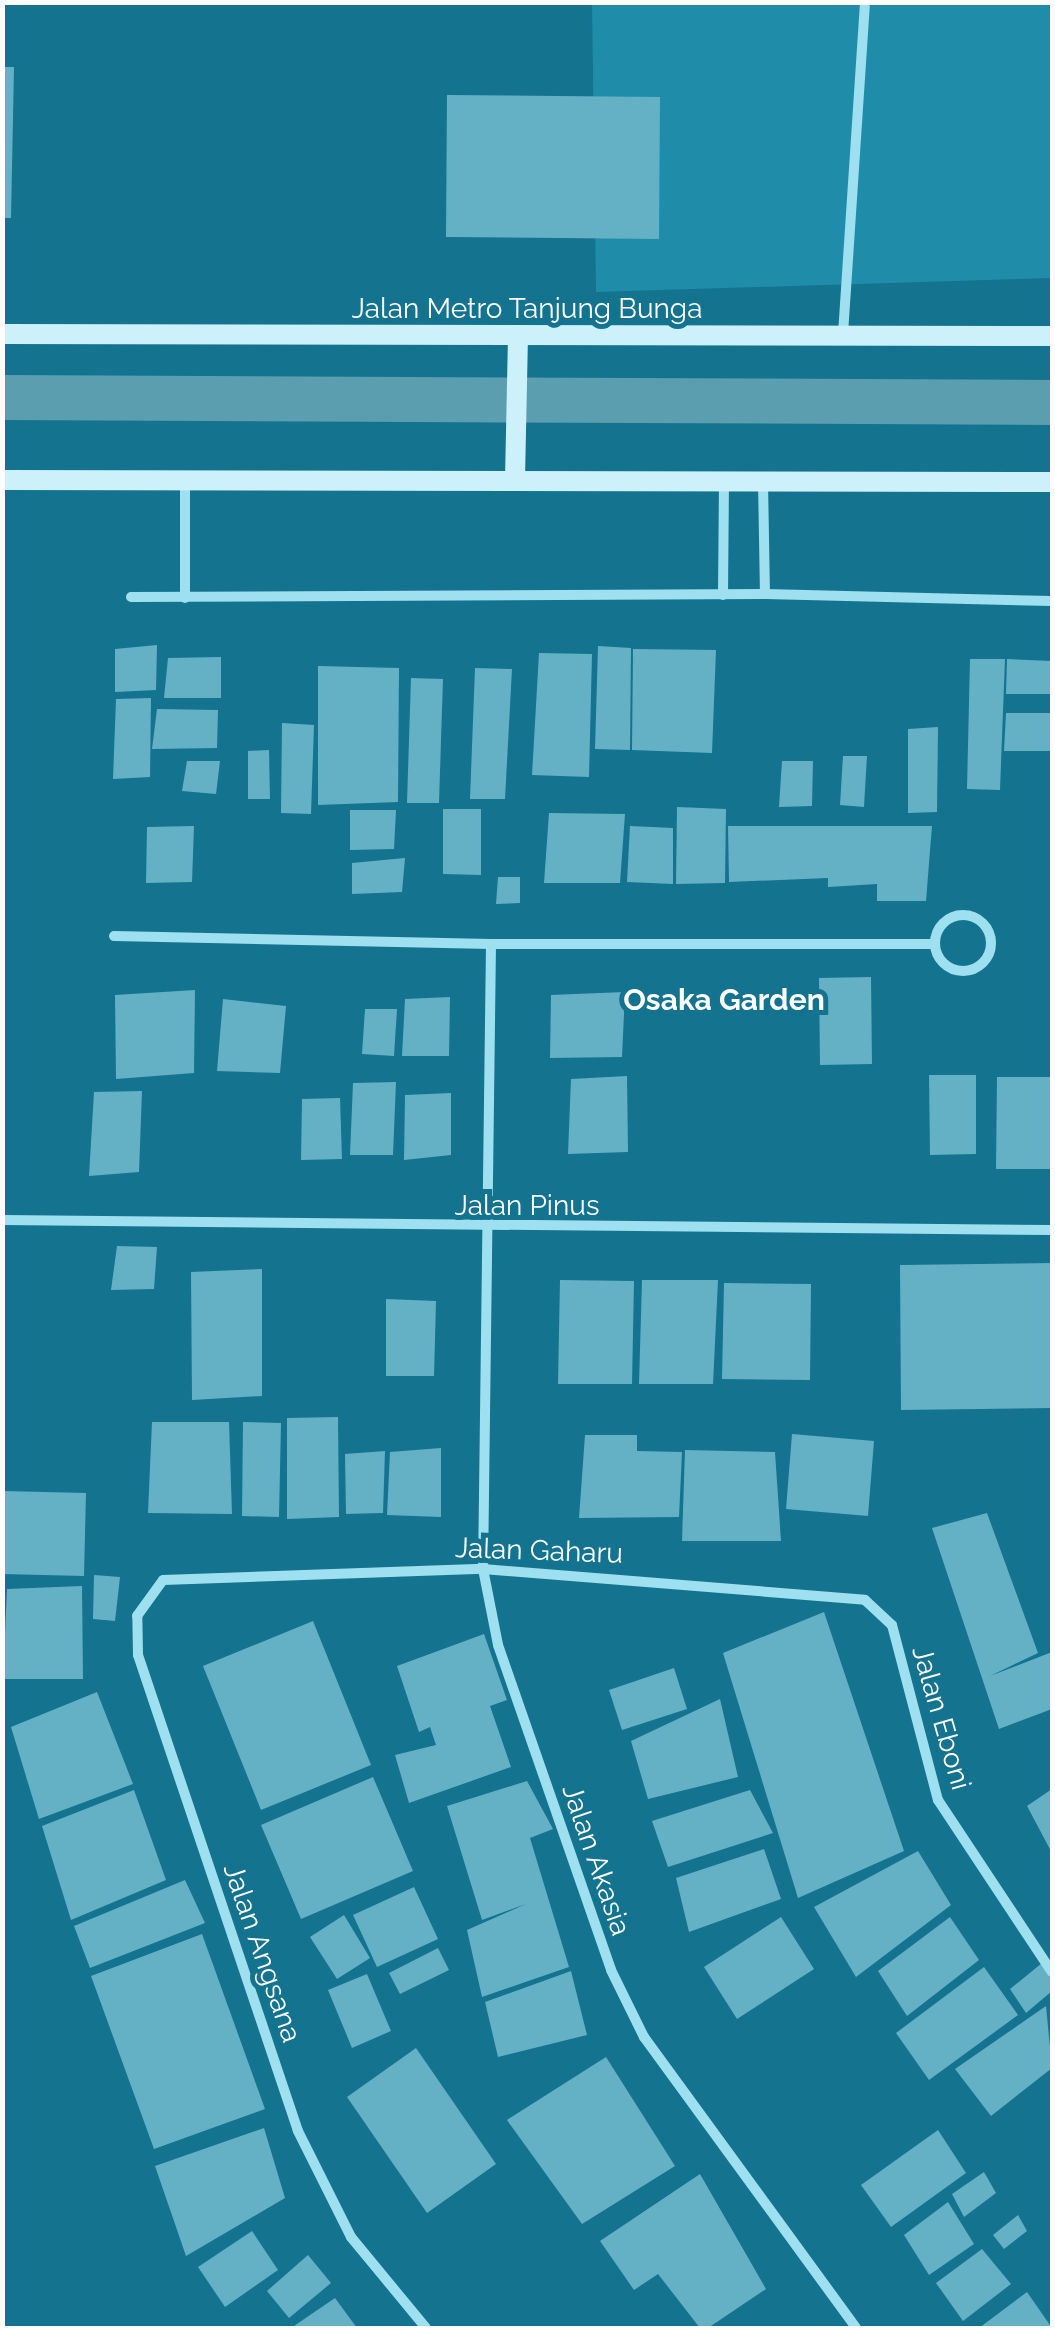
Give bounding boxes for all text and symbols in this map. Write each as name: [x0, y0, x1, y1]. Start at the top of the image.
street label: Jalan Metro Tanjung Bunga: [351, 292, 703, 326]
district label: Osaka Garden: [623, 982, 825, 1018]
street label: Jalan Pinus: [455, 1189, 599, 1223]
street label: Jalan Gaharu: [454, 1531, 624, 1571]
street label: Jalan Eboni: [904, 1642, 978, 1794]
street label: Jalan Akasia: [554, 1780, 638, 1940]
street label: Jalan Angsana: [216, 1859, 308, 2047]

